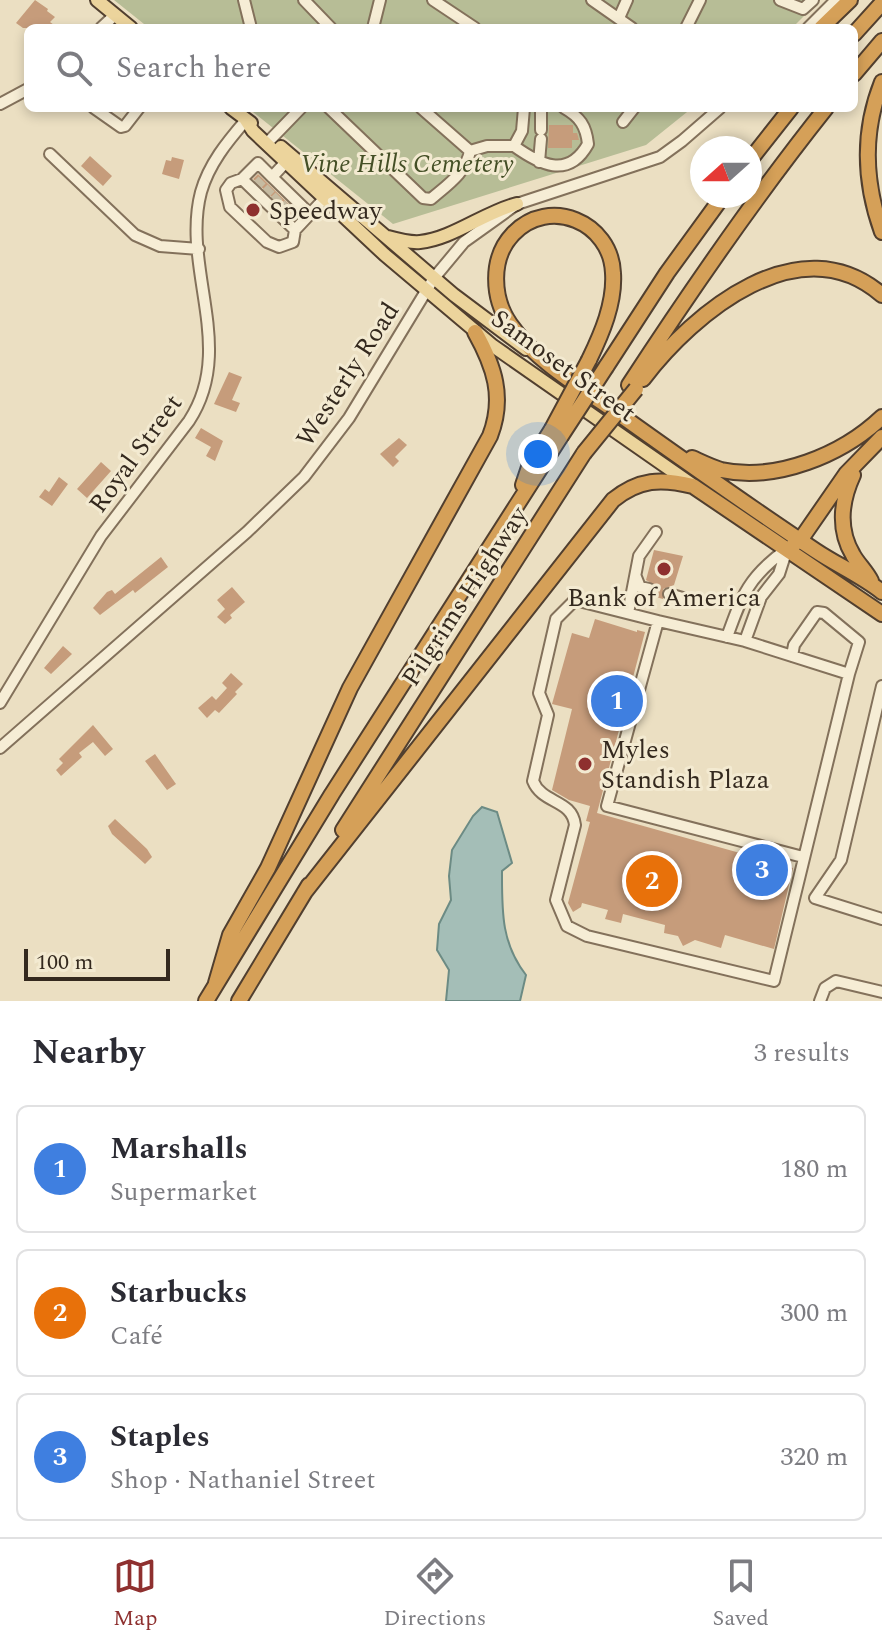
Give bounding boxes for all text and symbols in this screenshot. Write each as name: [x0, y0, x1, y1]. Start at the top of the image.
search box: [24, 24, 858, 112]
text: Search here: [116, 45, 272, 91]
icon: search: [52, 46, 96, 90]
north arrow: [690, 136, 762, 208]
park label: Vine Hills Cemetery: [300, 144, 514, 184]
place label: Speedway: [269, 191, 384, 231]
marker: Speedway: [244, 201, 262, 219]
street label: Westerly Road: [286, 294, 410, 455]
street label: Samoset Street: [482, 299, 644, 432]
street label: Royal Street: [79, 386, 193, 521]
your location: [518, 434, 558, 474]
street label: Pilgrims Highway: [392, 497, 539, 694]
marker: Bank of America: [655, 560, 673, 578]
place label: Bank of America: [567, 578, 761, 618]
pin: 1: [591, 671, 643, 731]
place label: Myles Standish Plaza: [601, 730, 770, 800]
marker: Myles Standish Plaza: [576, 755, 594, 773]
pin: 3: [736, 840, 788, 900]
pin: 2: [626, 851, 678, 911]
scale bar: [24, 945, 170, 981]
text: 100 m: [36, 946, 93, 979]
text: Nearby: [32, 1027, 145, 1079]
text: 3 results: [754, 1033, 850, 1073]
text: Marshalls: [110, 1126, 248, 1172]
text: 1: [53, 1149, 67, 1189]
text: 180 m: [780, 1149, 848, 1189]
text: Supermarket: [110, 1172, 257, 1212]
text: Starbucks: [110, 1270, 247, 1316]
text: 2: [53, 1293, 67, 1333]
text: 300 m: [780, 1293, 848, 1333]
text: Café: [110, 1316, 163, 1356]
text: Staples: [110, 1414, 210, 1460]
text: 3: [53, 1437, 67, 1477]
text: 320 m: [780, 1437, 848, 1477]
text: Shop · Nathaniel Street: [110, 1460, 375, 1500]
tab: Map: [113, 1554, 157, 1635]
tab: Directions: [384, 1554, 486, 1635]
tab: Saved: [712, 1554, 769, 1635]

